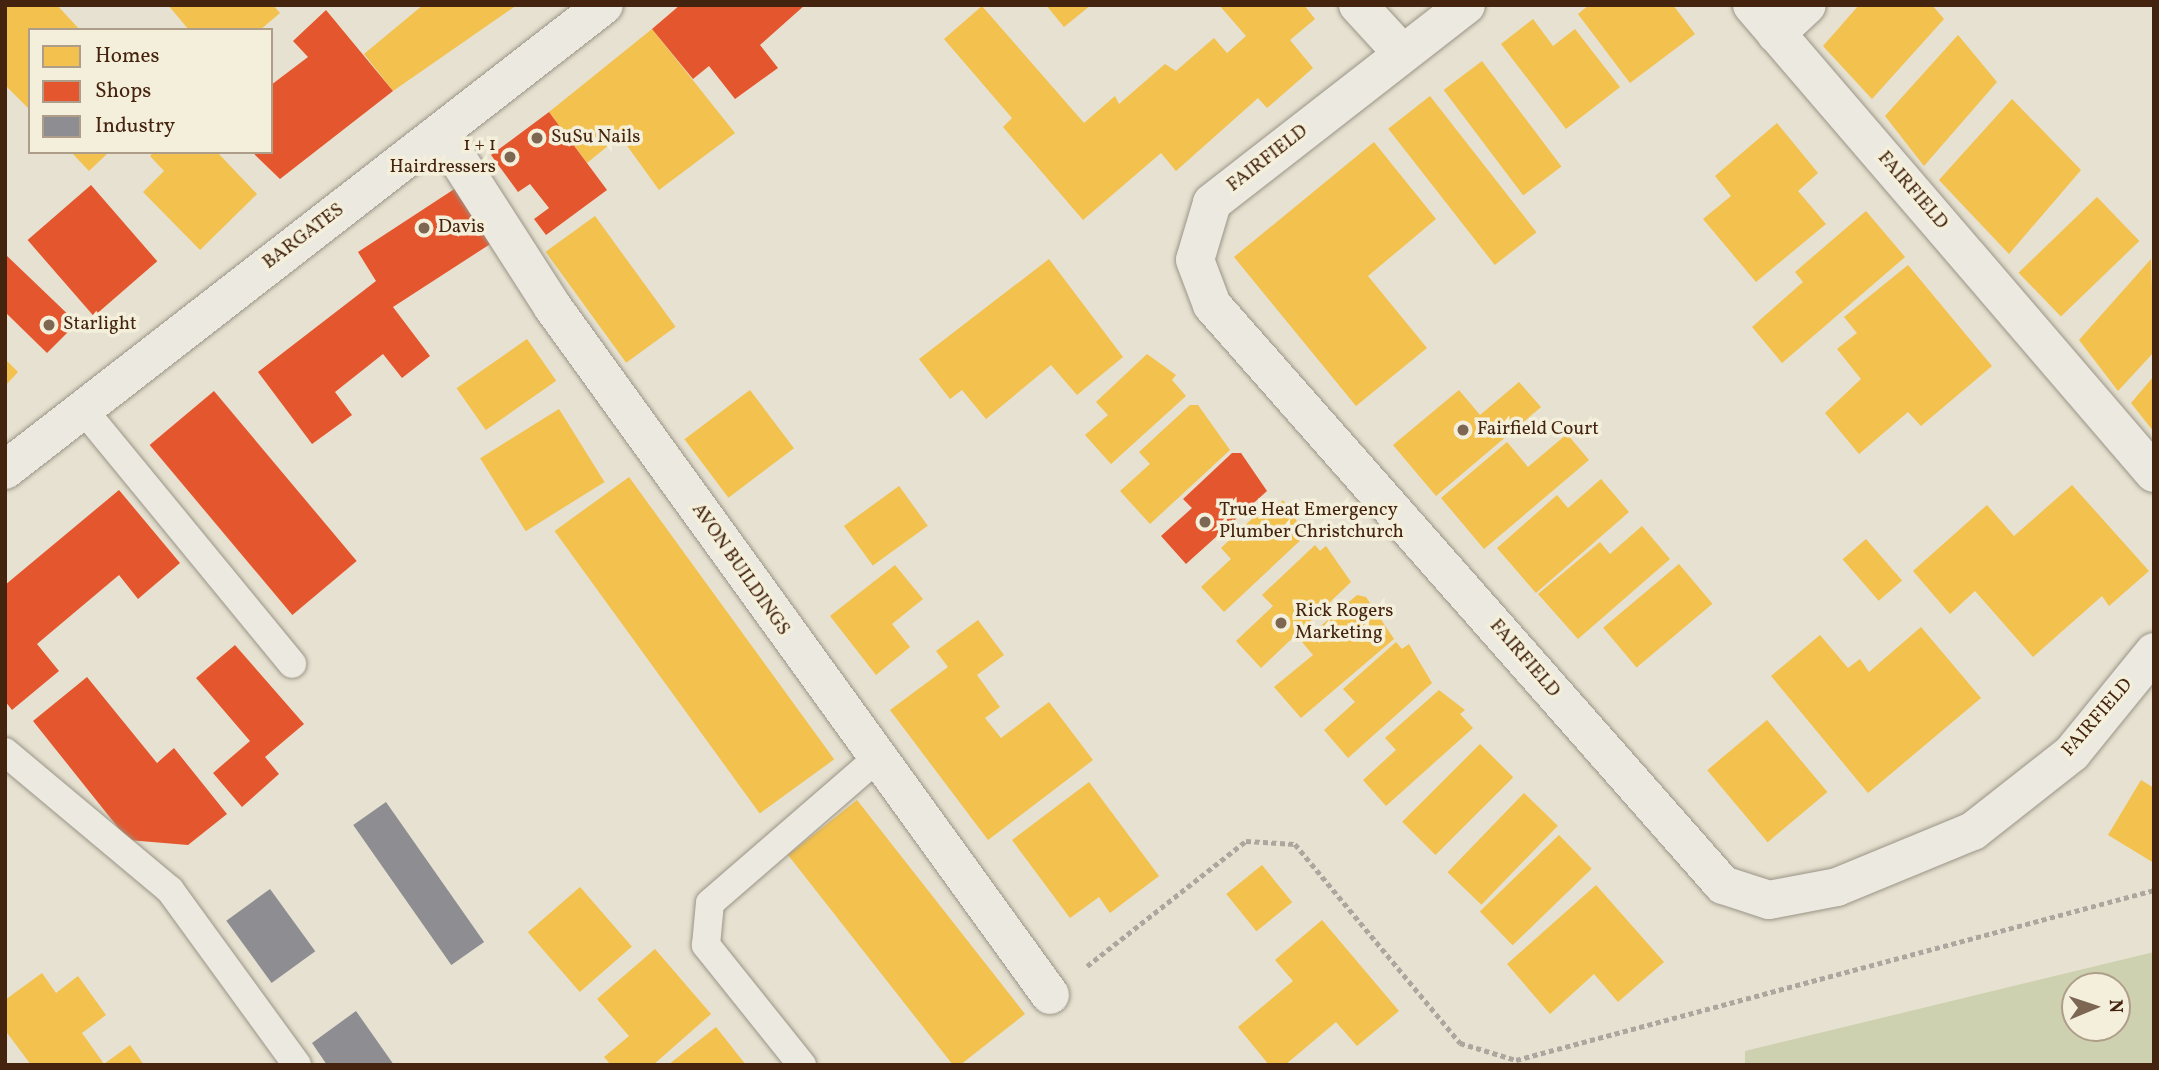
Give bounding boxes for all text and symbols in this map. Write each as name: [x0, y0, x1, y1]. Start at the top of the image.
legend: [28, 28, 273, 154]
text: Homes: [95, 42, 160, 71]
text: Shops: [95, 77, 151, 106]
text: Industry: [95, 112, 175, 141]
street label: FAIRFIELD: [1223, 120, 1313, 198]
place label: SuSu Nails: [551, 127, 640, 149]
marker: SuSu Nails: [529, 130, 545, 146]
place label: 1 + 1 Hairdressers: [390, 135, 496, 179]
street label: FAIRFIELD: [1872, 147, 1952, 235]
marker: 1 + 1 Hairdressers: [502, 149, 518, 165]
street label: BARGATES: [259, 199, 349, 275]
place label: Davis: [438, 217, 485, 239]
marker: Davis: [416, 220, 432, 236]
place label: Starlight: [63, 314, 137, 336]
marker: Starlight: [41, 317, 57, 333]
place label: Fairfield Court: [1477, 419, 1599, 441]
marker: Fairfield Court: [1455, 422, 1471, 438]
street label: AVON BUILDINGS: [686, 500, 794, 640]
place label: True Heat Emergency Plumber Christchurch: [1219, 500, 1404, 544]
marker: True Heat Emergency Plumber Christchurch: [1197, 514, 1213, 530]
place label: Rick Rogers Marketing: [1295, 601, 1393, 645]
marker: Rick Rogers Marketing: [1273, 615, 1289, 631]
street label: FAIRFIELD: [1484, 615, 1564, 703]
street label: FAIRFIELD: [2058, 674, 2138, 762]
north arrow: [2061, 972, 2131, 1042]
text: N: [2102, 999, 2128, 1014]

